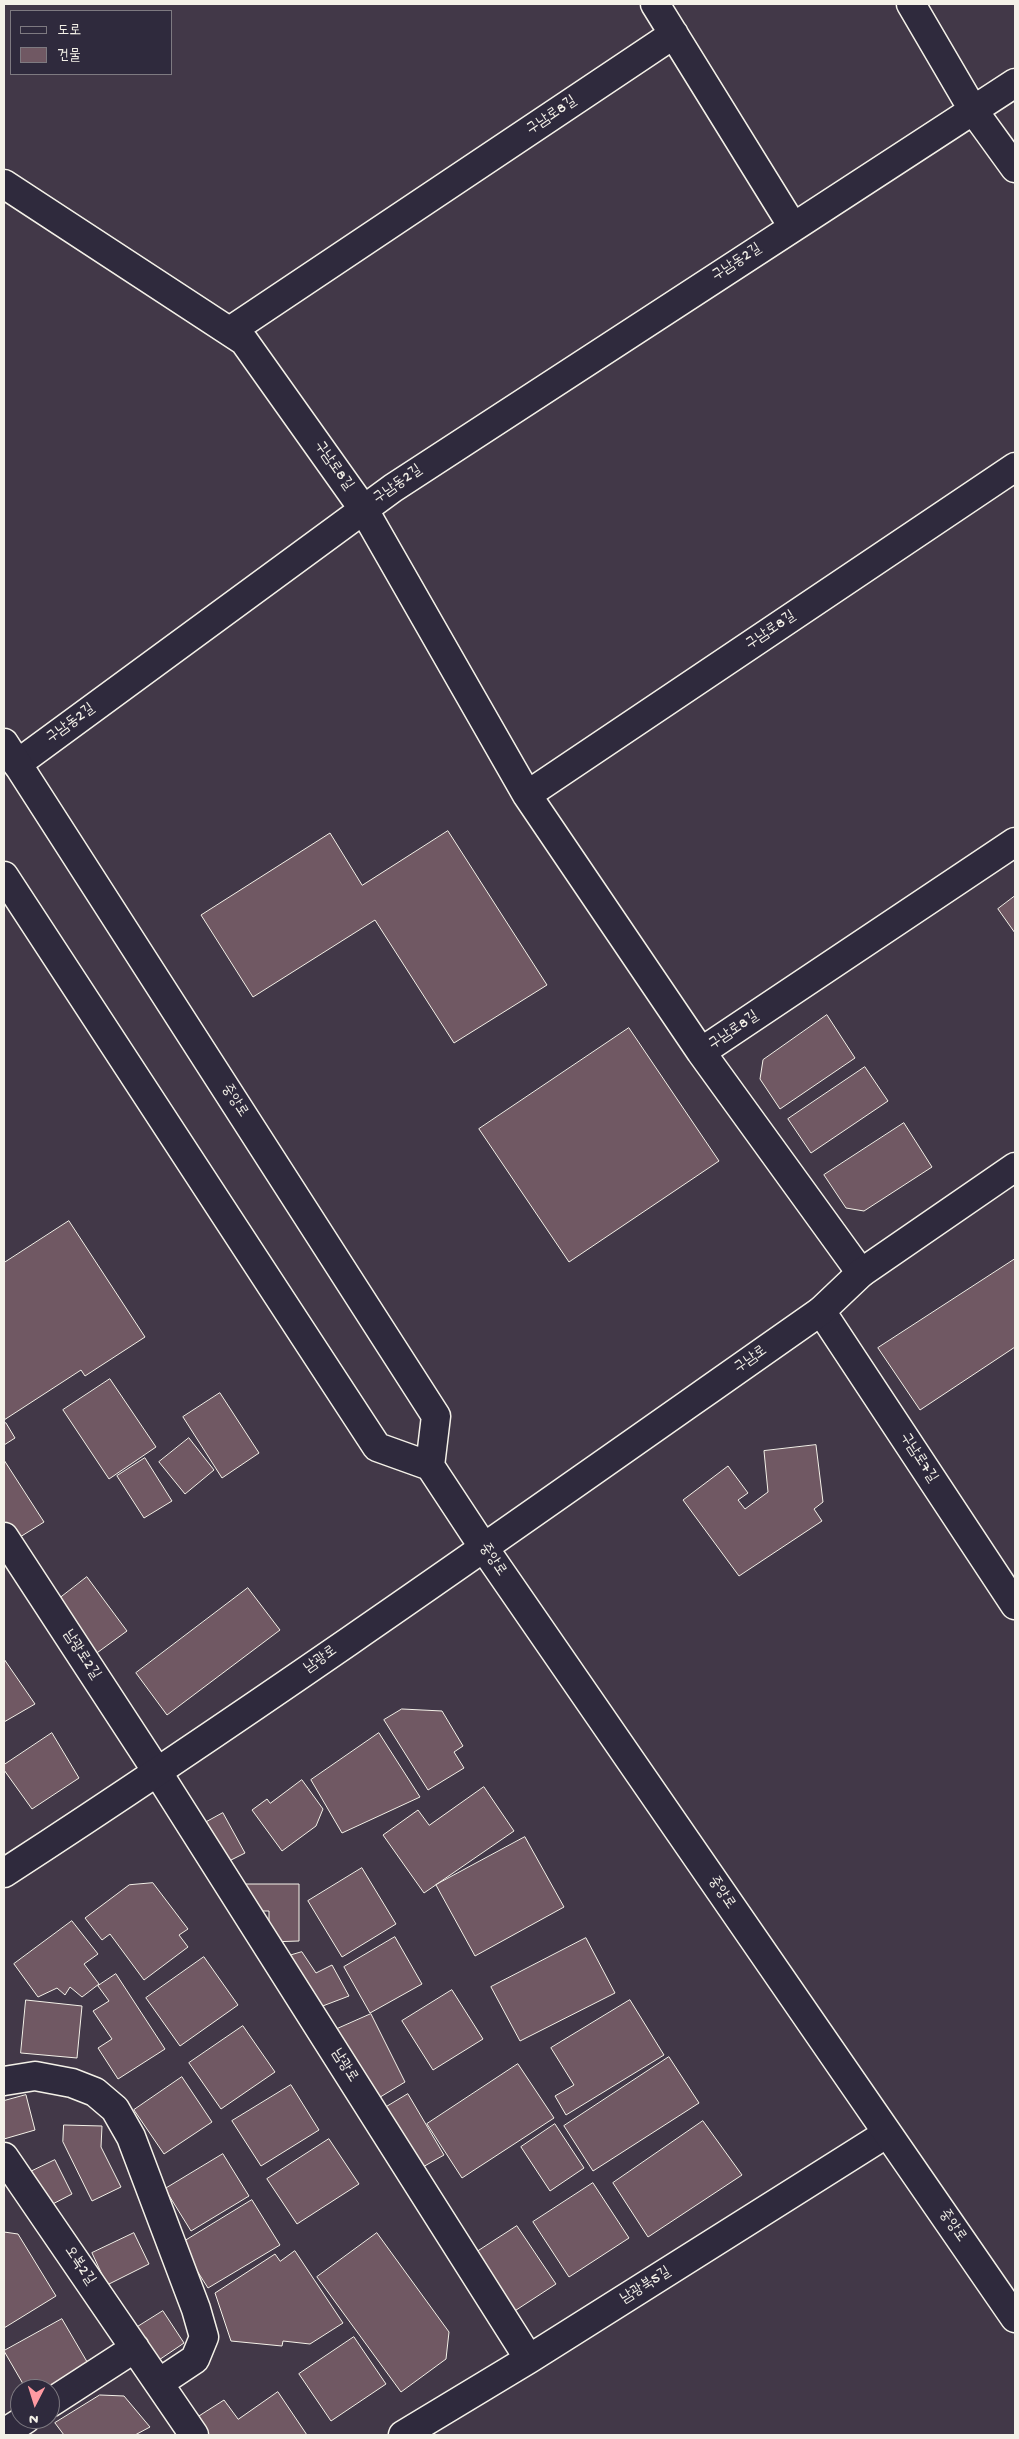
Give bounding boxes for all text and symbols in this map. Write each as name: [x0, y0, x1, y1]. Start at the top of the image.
legend: [10, 10, 172, 75]
text: 도로: [57, 22, 81, 40]
text: 건물: [57, 47, 81, 65]
street label: 구남로8길: [524, 93, 580, 139]
street label: 구남동2길: [709, 240, 765, 286]
street label: 구남로8길: [309, 438, 357, 494]
street label: 구남동2길: [370, 462, 426, 508]
street label: 구남로8길: [743, 608, 799, 654]
street label: 구남동2길: [43, 700, 99, 748]
street label: 구남로8길: [706, 1008, 762, 1054]
street label: 중앙로: [217, 1081, 251, 1121]
street label: 구남로: [731, 1342, 771, 1378]
street label: 구남로7길: [895, 1430, 941, 1486]
street label: 중앙로: [474, 1540, 510, 1580]
street label: 남광로2길: [58, 1627, 104, 1683]
street label: 남광로: [301, 1642, 341, 1678]
street label: 중앙로: [703, 1873, 739, 1913]
street label: 남광로: [327, 2046, 361, 2086]
street label: 중앙로: [934, 2206, 970, 2246]
street label: 오복2길: [59, 2243, 99, 2289]
street label: 남광북5길: [617, 2263, 675, 2309]
north arrow: [10, 2379, 60, 2429]
text: N: [28, 2410, 39, 2427]

